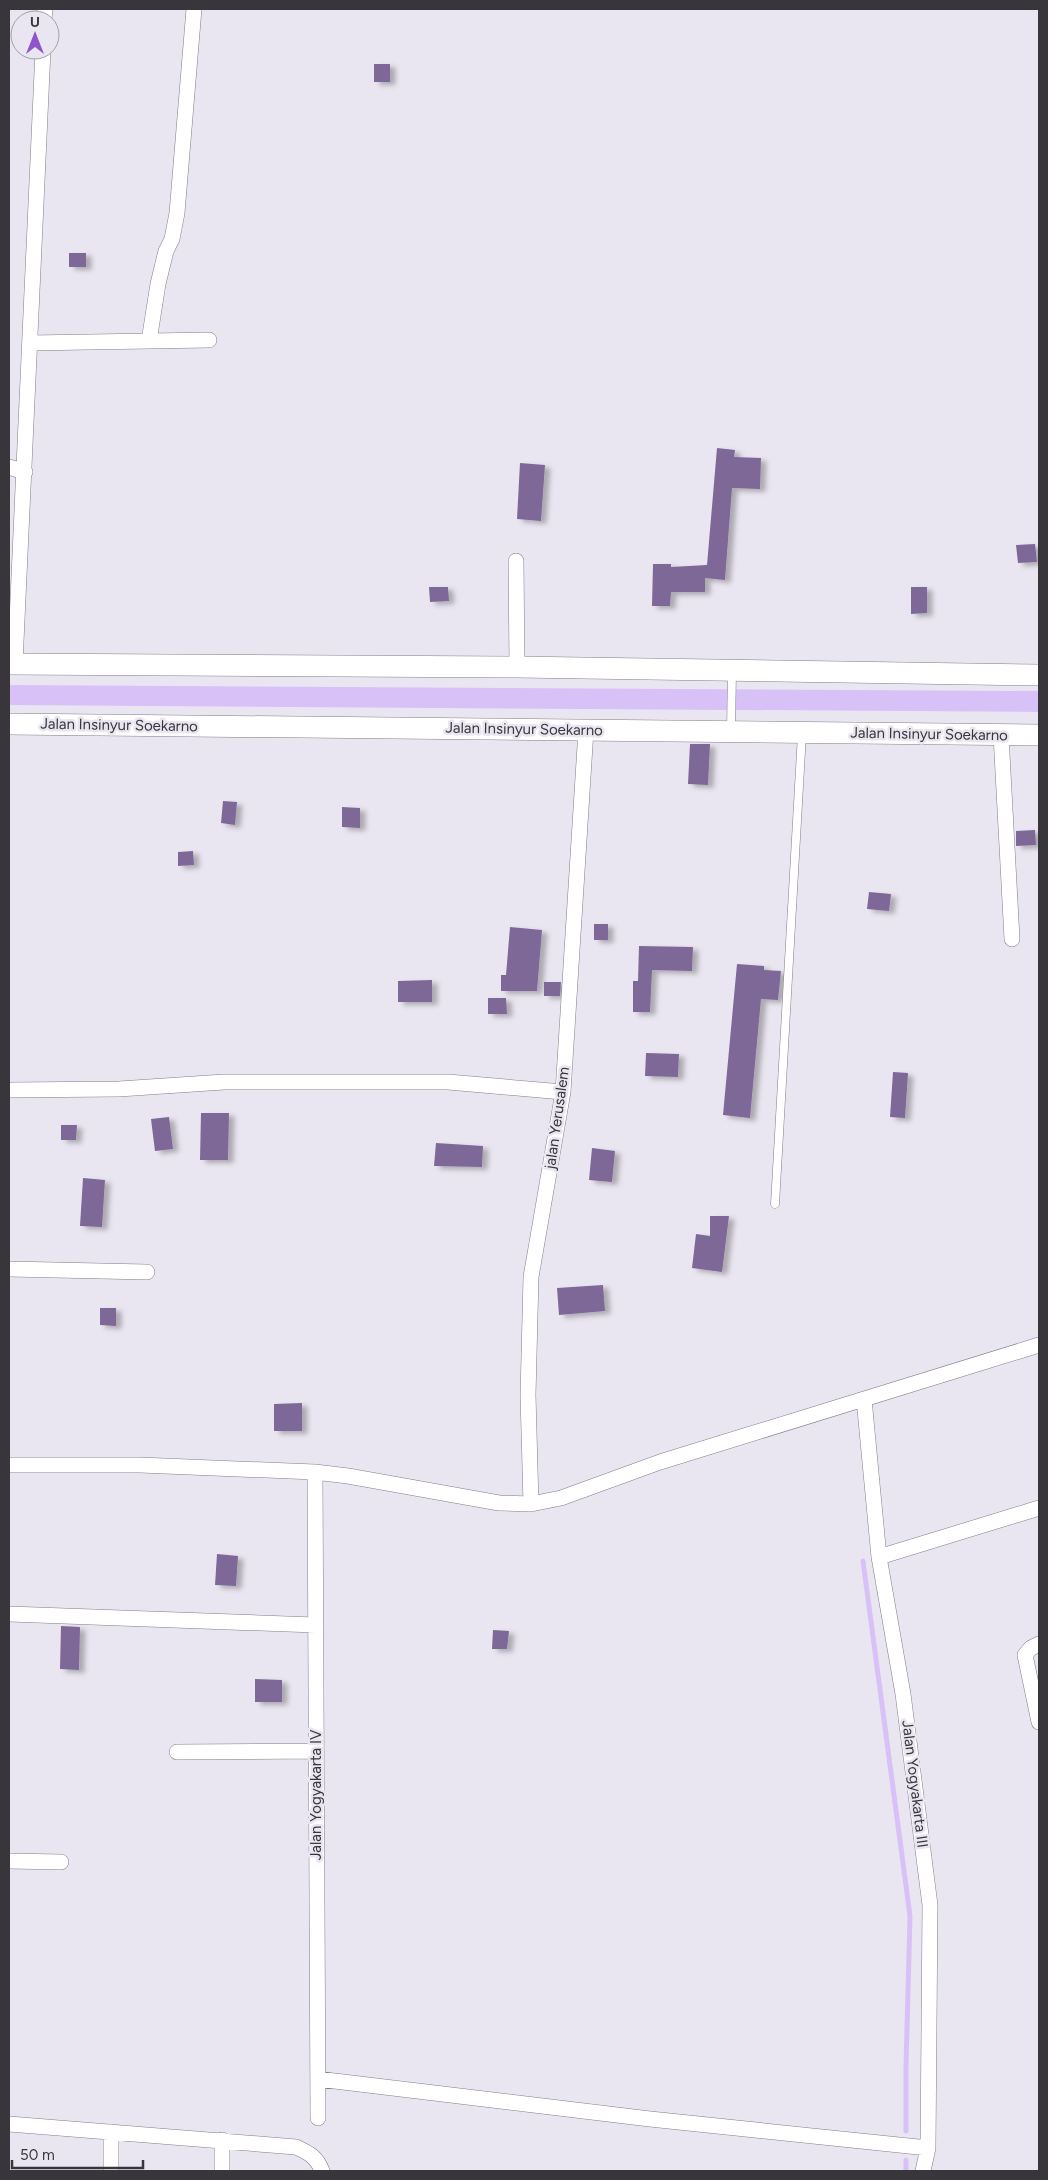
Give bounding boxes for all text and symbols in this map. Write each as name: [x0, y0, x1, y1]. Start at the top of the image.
north arrow: [10, 10, 60, 60]
text: U: [30, 14, 40, 31]
street label: Jalan Insinyur Soekarno: [40, 715, 198, 735]
street label: Jalan Insinyur Soekarno: [445, 719, 603, 739]
street label: Jalan Insinyur Soekarno: [850, 724, 1008, 744]
street label: jalan Yerusalem: [541, 1066, 573, 1171]
street label: Jalan Yogyakarta III: [898, 1719, 932, 1849]
street label: Jalan Yogyakarta IV: [307, 1729, 325, 1860]
scale bar: [12, 2138, 144, 2170]
text: 50 m: [20, 2146, 55, 2164]

